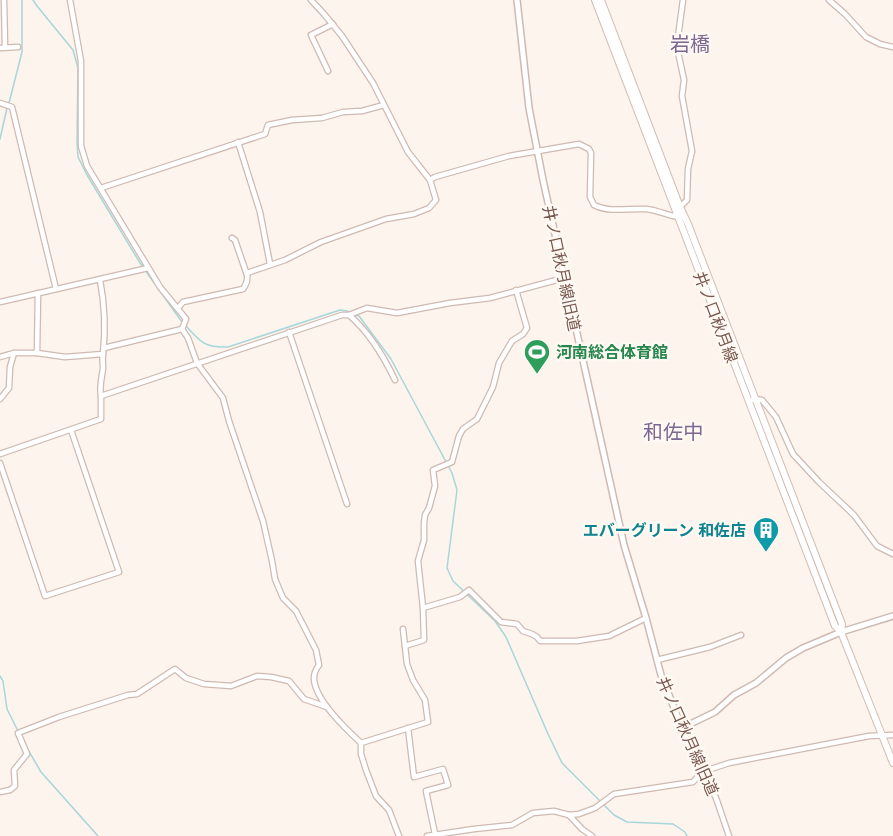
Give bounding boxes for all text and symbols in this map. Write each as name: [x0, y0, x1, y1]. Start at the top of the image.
district label: 岩橋: [670, 32, 710, 56]
street label: 井ノ口秋月線旧道: [539, 204, 584, 333]
street label: 井ノ口秋月線: [689, 269, 742, 365]
sports icon: 河南総合体育館: [522, 337, 552, 375]
place label: 河南総合体育館: [556, 343, 668, 362]
district label: 和佐中: [643, 420, 703, 444]
building icon: エバーグリーン 和佐店: [751, 515, 781, 553]
place label: エバーグリーン 和佐店: [583, 521, 746, 540]
street label: 井ノ口秋月線旧道: [653, 674, 722, 799]

